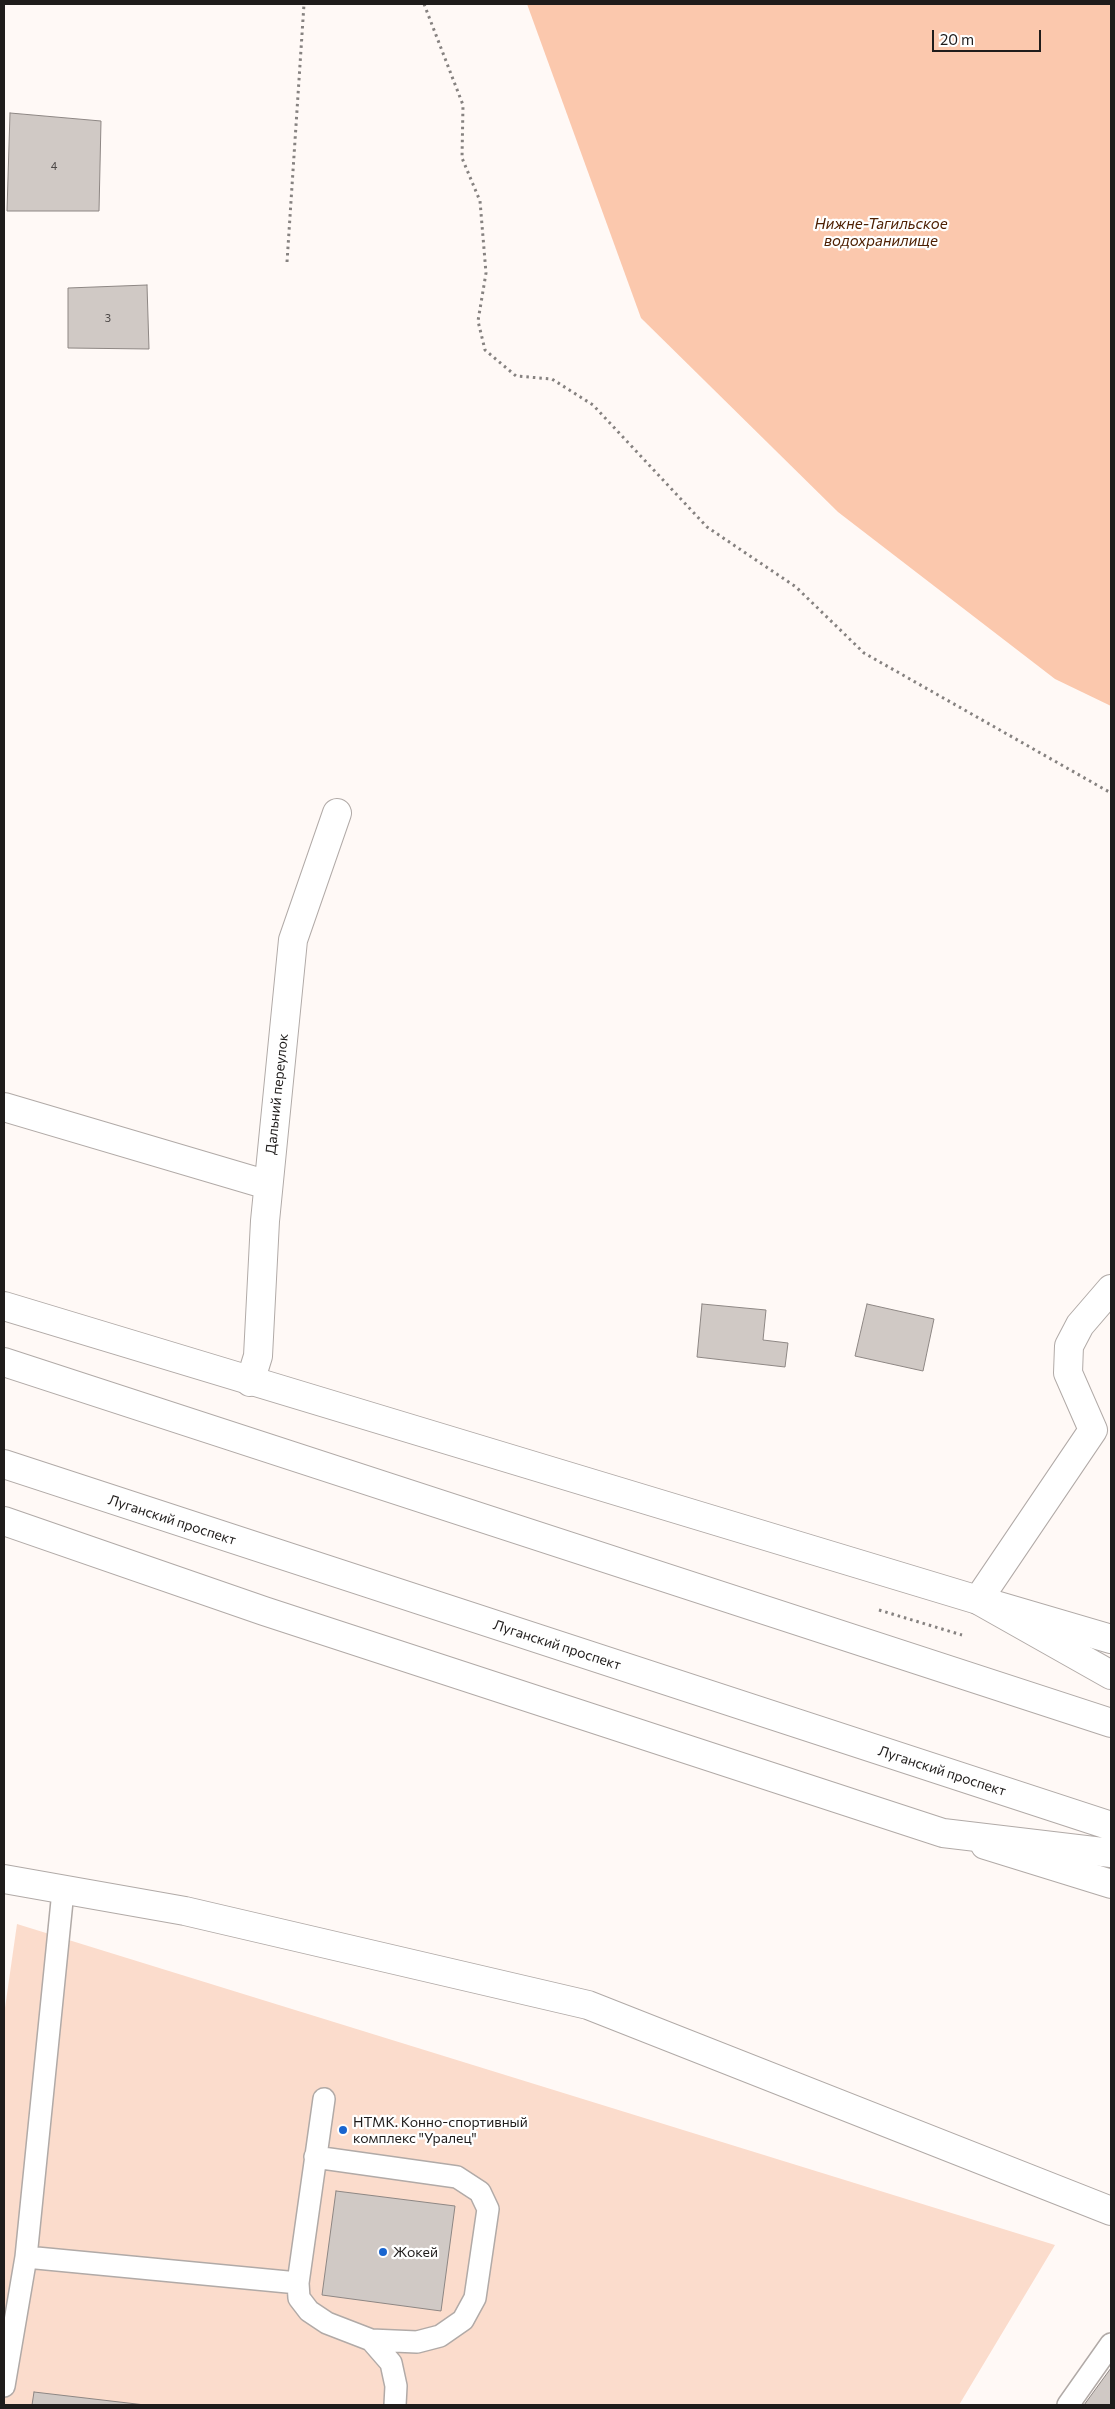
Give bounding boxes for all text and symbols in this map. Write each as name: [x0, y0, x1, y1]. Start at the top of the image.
scale bar: [935, 20, 1044, 52]
text: 20 m: [940, 30, 974, 48]
house number: 4: [51, 159, 57, 173]
water label: Нижне-Тагильское водохранилище: [814, 215, 948, 250]
house number: 3: [105, 311, 111, 325]
street label: Дальний переулок: [262, 1033, 292, 1155]
street label: Луганский проспект: [106, 1491, 238, 1549]
street label: Луганский проспект: [491, 1616, 623, 1674]
street label: Луганский проспект: [876, 1742, 1008, 1800]
place label: НТМК. Конно-спортивный комплекс "Уралец": [353, 2114, 528, 2146]
marker: НТМК. Конно-спортивный комплекс "Уралец": [337, 2124, 349, 2136]
place label: Жокей: [393, 2244, 438, 2260]
marker: Жокей: [377, 2246, 389, 2258]

